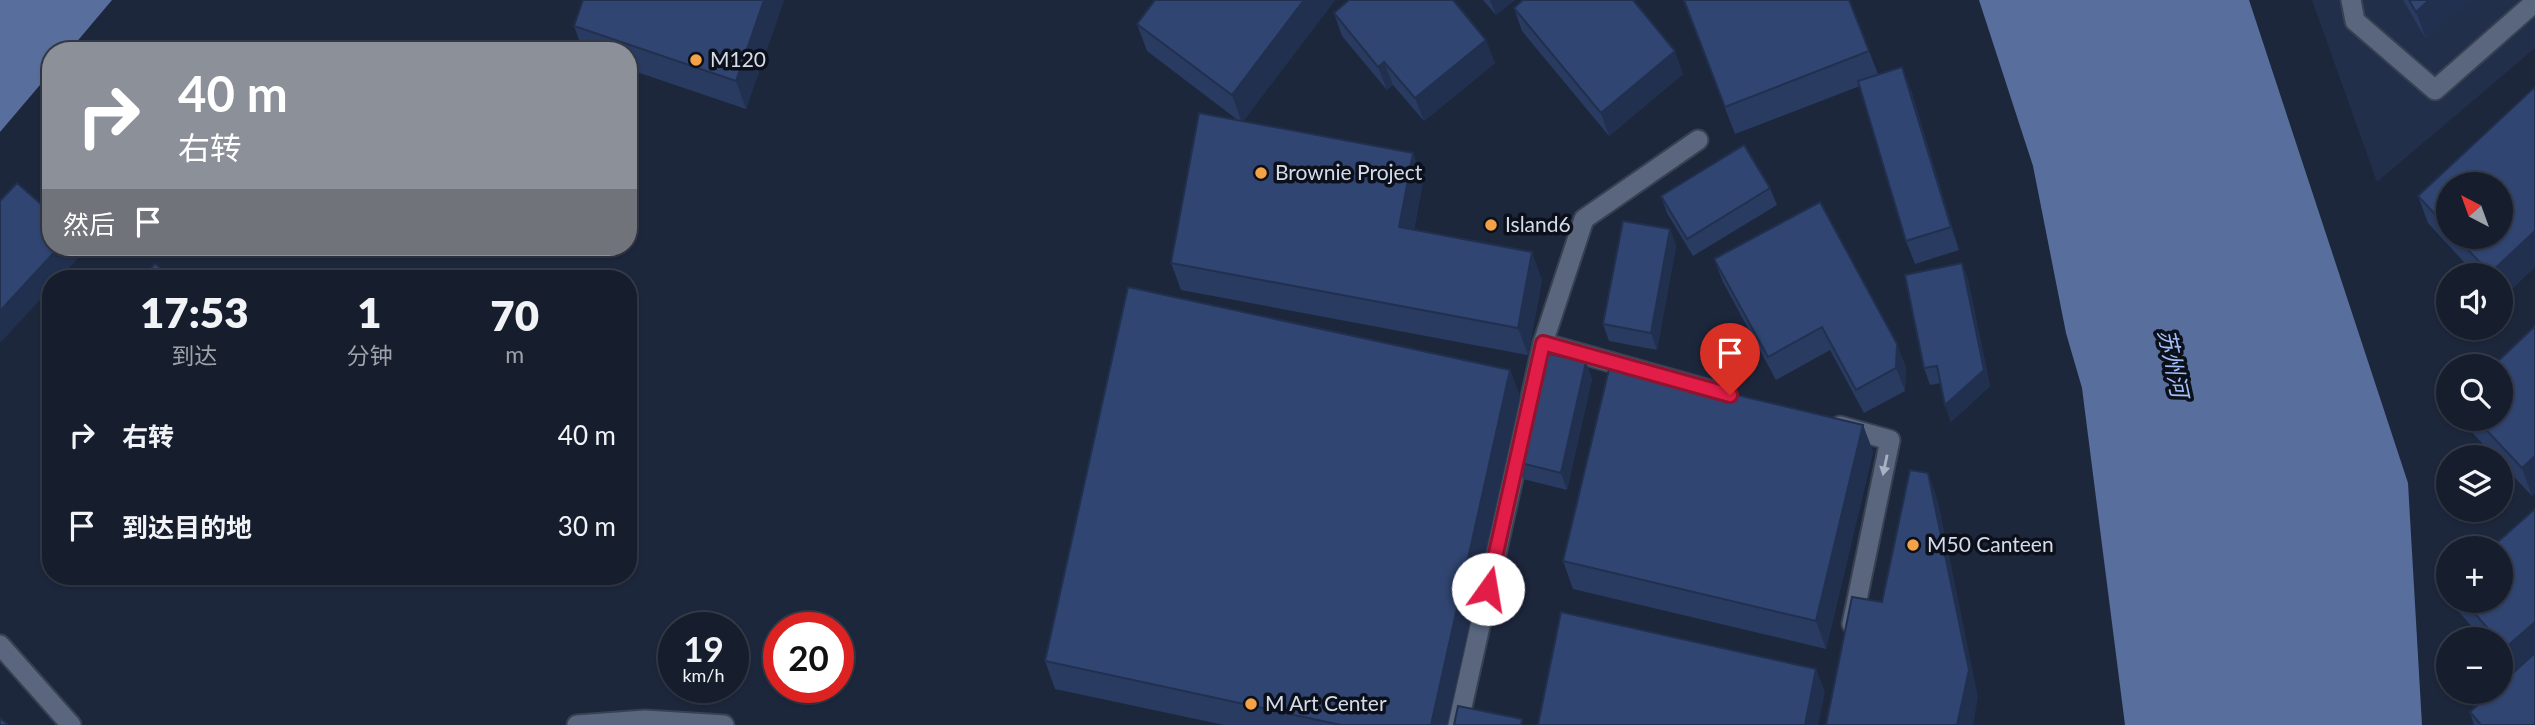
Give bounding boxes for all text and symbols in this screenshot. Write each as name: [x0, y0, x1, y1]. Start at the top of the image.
place label: M120: [710, 46, 766, 71]
marker: M120: [688, 52, 704, 68]
text: 40 m: [178, 64, 288, 122]
icon: right: [63, 70, 154, 161]
text: 右转: [178, 128, 242, 167]
place label: Brownie Project: [1275, 159, 1423, 184]
marker: Brownie Project: [1253, 165, 1269, 181]
north arrow: [2436, 172, 2513, 248]
map controls: [2436, 172, 2513, 704]
icon: arrive: [129, 203, 167, 241]
text: 然后: [63, 208, 115, 240]
place label: Island6: [1505, 211, 1571, 236]
marker: Island6: [1483, 217, 1499, 233]
button: sound: [2436, 263, 2513, 340]
text: 17:53: [140, 287, 249, 337]
text: 1: [357, 287, 382, 337]
text: 70: [490, 290, 539, 340]
pin: [1700, 323, 1760, 395]
water label: 苏州河: [2153, 326, 2196, 403]
icon: arrive: [1711, 334, 1749, 372]
text: m: [505, 340, 524, 368]
text: 到达: [171, 341, 217, 369]
text: 分钟: [346, 341, 392, 369]
button: search: [2436, 354, 2513, 431]
icon: right: [63, 416, 101, 454]
text: 40 m: [558, 419, 616, 451]
text: 右转: [122, 420, 174, 452]
button: layers: [2436, 445, 2513, 522]
one-way arrow: [1879, 454, 1890, 476]
icon: arrive: [63, 507, 101, 545]
text: 30 m: [558, 510, 616, 542]
text: 到达目的地: [122, 511, 252, 543]
place label: M50 Canteen: [1927, 531, 2054, 556]
button: +: [2436, 536, 2513, 613]
marker: M50 Canteen: [1905, 537, 1921, 553]
position arrow: [1451, 552, 1525, 626]
speed limit sign: 20: [763, 612, 854, 703]
text: 19: [683, 627, 724, 669]
button: −: [2436, 627, 2513, 704]
text: km/h: [682, 664, 725, 686]
place label: M Art Center: [1265, 690, 1387, 715]
marker: M Art Center: [1243, 696, 1259, 712]

